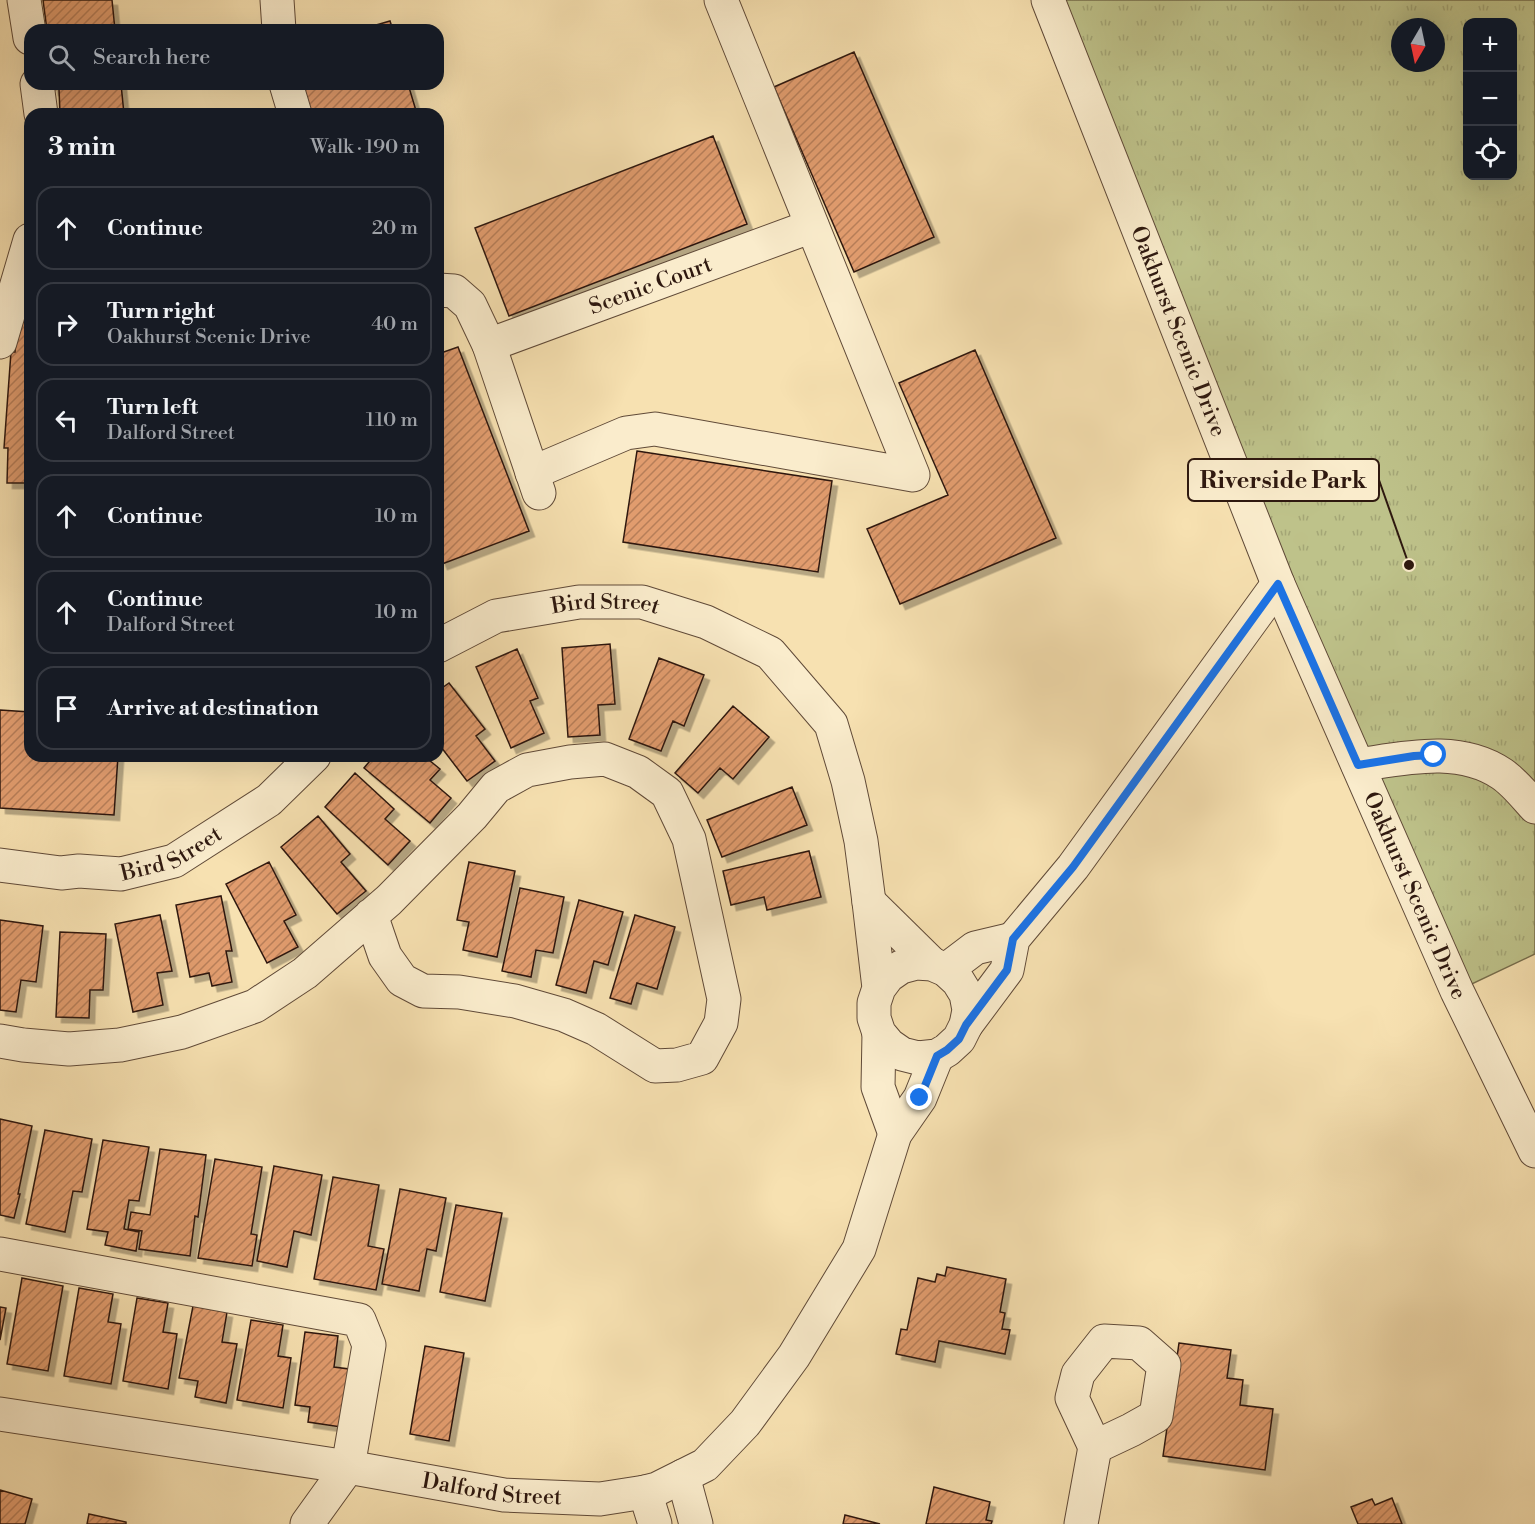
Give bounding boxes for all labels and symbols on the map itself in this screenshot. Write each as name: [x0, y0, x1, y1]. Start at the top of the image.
north arrow: [1391, 18, 1445, 72]
street label: Oakhurst Scenic Drive: [1125, 222, 1232, 440]
street label: Scenic Court: [585, 251, 716, 320]
callout: Riverside Park: [1188, 459, 1379, 501]
text: Riverside Park: [1200, 466, 1368, 496]
street label: Bird Street: [548, 588, 663, 620]
route start: [1420, 741, 1446, 767]
street label: Oakhurst Scenic Drive: [1358, 787, 1473, 1004]
street label: Bird Street: [117, 820, 227, 887]
route end: [906, 1084, 932, 1110]
street label: Dalford Street: [420, 1467, 563, 1511]

